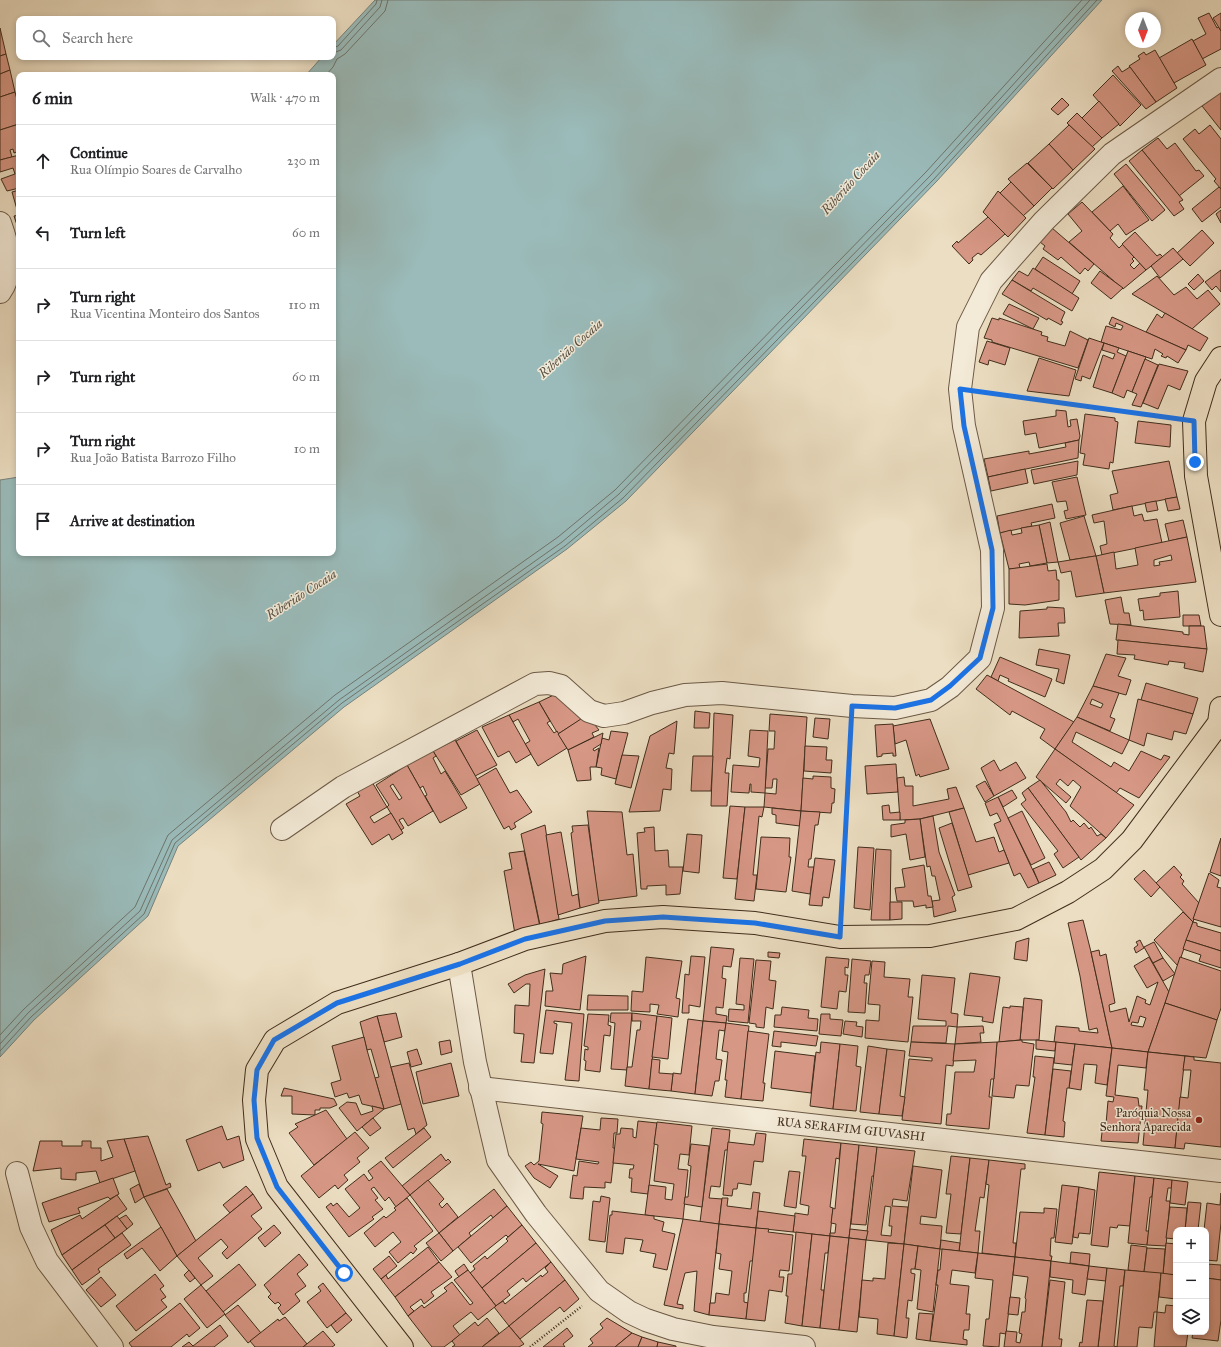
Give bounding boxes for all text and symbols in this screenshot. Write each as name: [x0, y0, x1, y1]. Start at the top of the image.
north arrow: [1125, 12, 1161, 48]
search box: [16, 16, 336, 60]
icon: search: [30, 27, 52, 49]
text: Search here: [62, 29, 133, 47]
text: 6 min: [32, 88, 73, 109]
text: Walk · 470 m: [250, 90, 320, 106]
text: Continue: [70, 144, 128, 162]
water label: Riberião Cocaia: [817, 147, 884, 219]
icon: ahead: [32, 150, 54, 172]
text: 230 m: [287, 153, 320, 169]
text: Rua Olímpio Soares de Carvalho: [70, 162, 242, 178]
icon: left: [32, 222, 54, 244]
text: Turn left: [70, 224, 126, 242]
text: 60 m: [292, 225, 320, 241]
text: Turn right: [70, 288, 135, 306]
icon: right: [32, 294, 54, 316]
text: 110 m: [288, 297, 320, 313]
text: Rua Vicentina Monteiro dos Santos: [70, 306, 260, 322]
water label: Riberião Cocaia: [535, 316, 606, 382]
icon: right: [32, 366, 54, 388]
text: Turn right: [70, 368, 135, 386]
text: 60 m: [292, 369, 320, 385]
text: Turn right: [70, 432, 135, 450]
icon: right: [32, 438, 54, 460]
text: 10 m: [294, 441, 320, 457]
text: Rua João Batista Barrozo Filho: [70, 450, 236, 466]
route end: [1186, 453, 1204, 471]
icon: arrive: [32, 510, 54, 532]
text: Arrive at destination: [70, 512, 195, 530]
water label: Riberião Cocaia: [263, 566, 340, 624]
place label: Paróquia Nossa Senhora Aparecida: [1100, 1106, 1192, 1134]
street label: RUA SERAFIM GIUVASHI: [776, 1114, 926, 1144]
marker: Paróquia Nossa Senhora Aparecida: [1194, 1115, 1204, 1125]
map controls: [1173, 1227, 1209, 1335]
button: +: [1173, 1227, 1209, 1263]
button: −: [1173, 1263, 1209, 1299]
route start: [335, 1264, 353, 1282]
button: layers: [1173, 1299, 1209, 1335]

